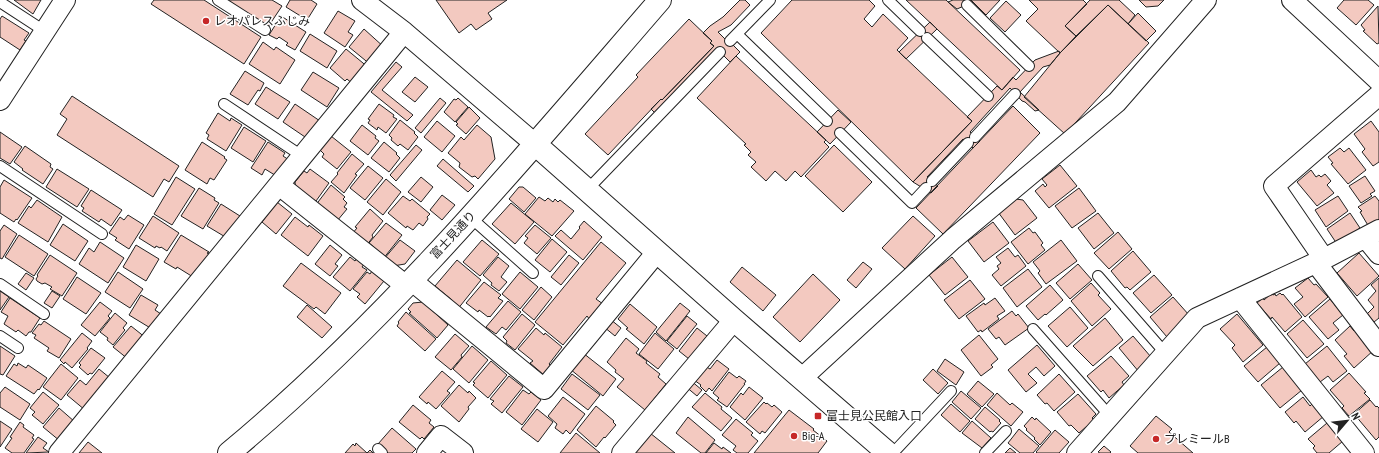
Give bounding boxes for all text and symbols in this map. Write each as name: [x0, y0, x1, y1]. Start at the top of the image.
place label: レオパレスふじみ: [214, 13, 310, 28]
marker: レオパレスふじみ: [201, 16, 211, 26]
street label: 富士見通り: [427, 208, 479, 262]
north arrow: [1327, 401, 1367, 441]
place label: 富士見公民館入口: [826, 408, 922, 423]
text: N: [1348, 410, 1363, 422]
marker: 富士見公民館入口: [813, 411, 823, 421]
place label: Big-A: [802, 428, 825, 443]
marker: Big-A: [789, 431, 799, 441]
place label: プレミールB: [1164, 431, 1230, 446]
marker: プレミールB: [1151, 434, 1161, 444]

